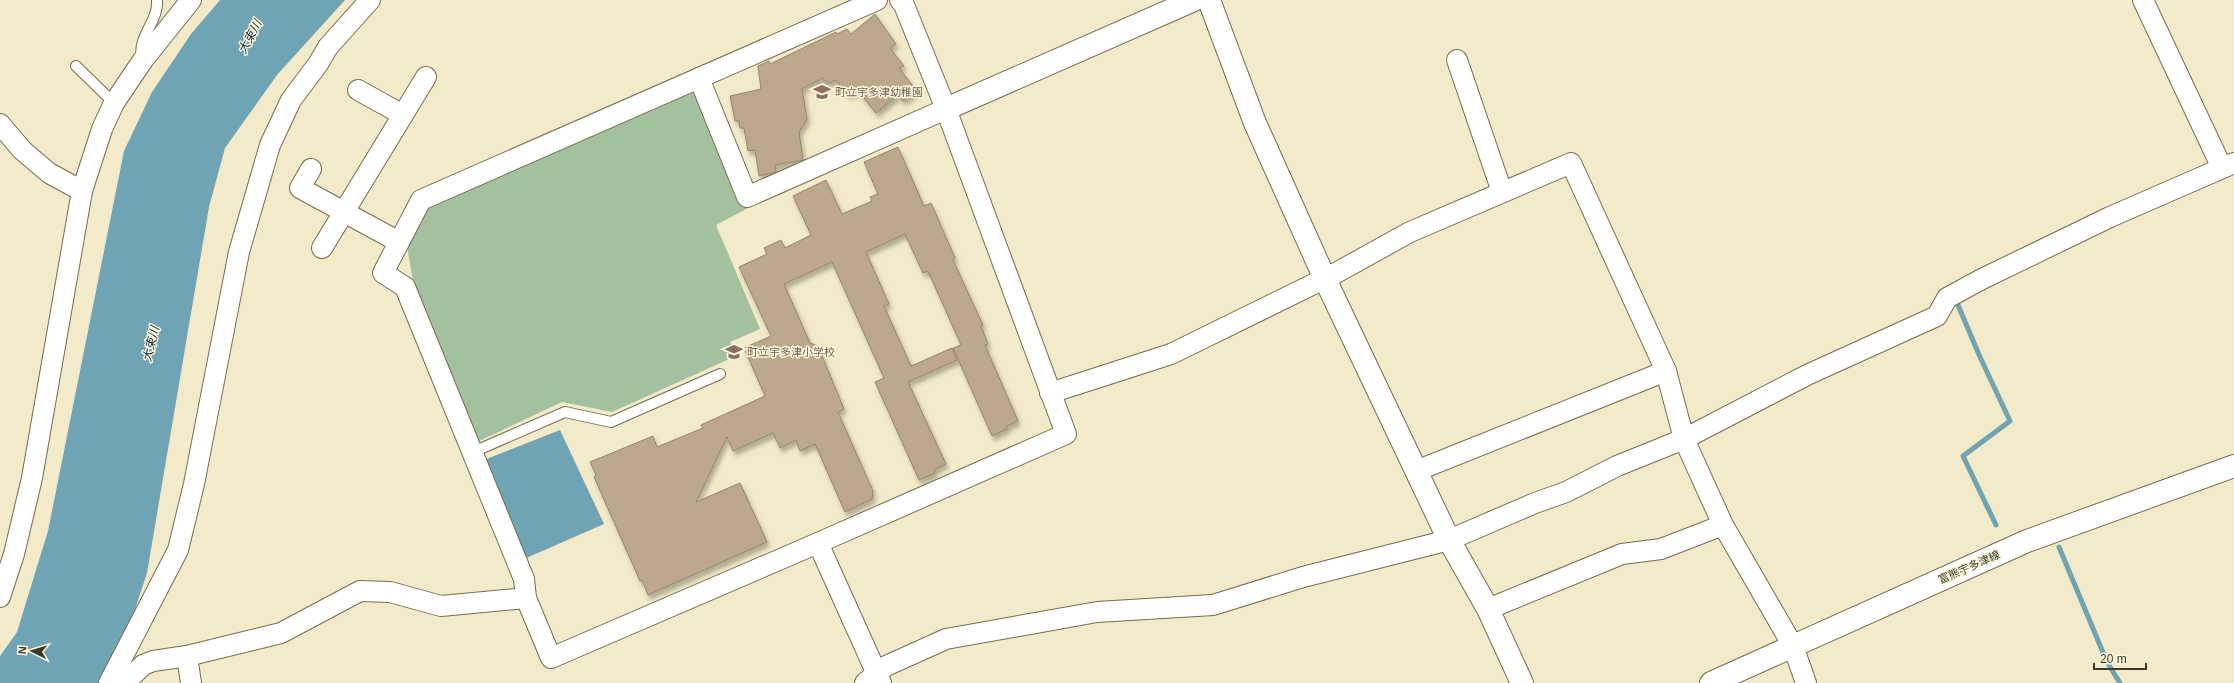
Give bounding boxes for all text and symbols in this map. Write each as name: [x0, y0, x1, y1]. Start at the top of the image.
water label: 大束川: [235, 16, 266, 56]
school or university icon: 町立宇多津幼稚園: [812, 82, 832, 102]
place label: 町立宇多津幼稚園: [835, 86, 923, 98]
water label: 大束川: [140, 323, 163, 363]
school or university icon: 町立宇多津小学校: [724, 342, 744, 362]
place label: 町立宇多津小学校: [747, 346, 835, 358]
street label: 富熊宇多津線: [1936, 548, 2002, 586]
north arrow: [12, 631, 52, 671]
scale bar: [2094, 645, 2146, 671]
text: N: [16, 646, 28, 655]
text: 20 m: [2100, 652, 2127, 666]

